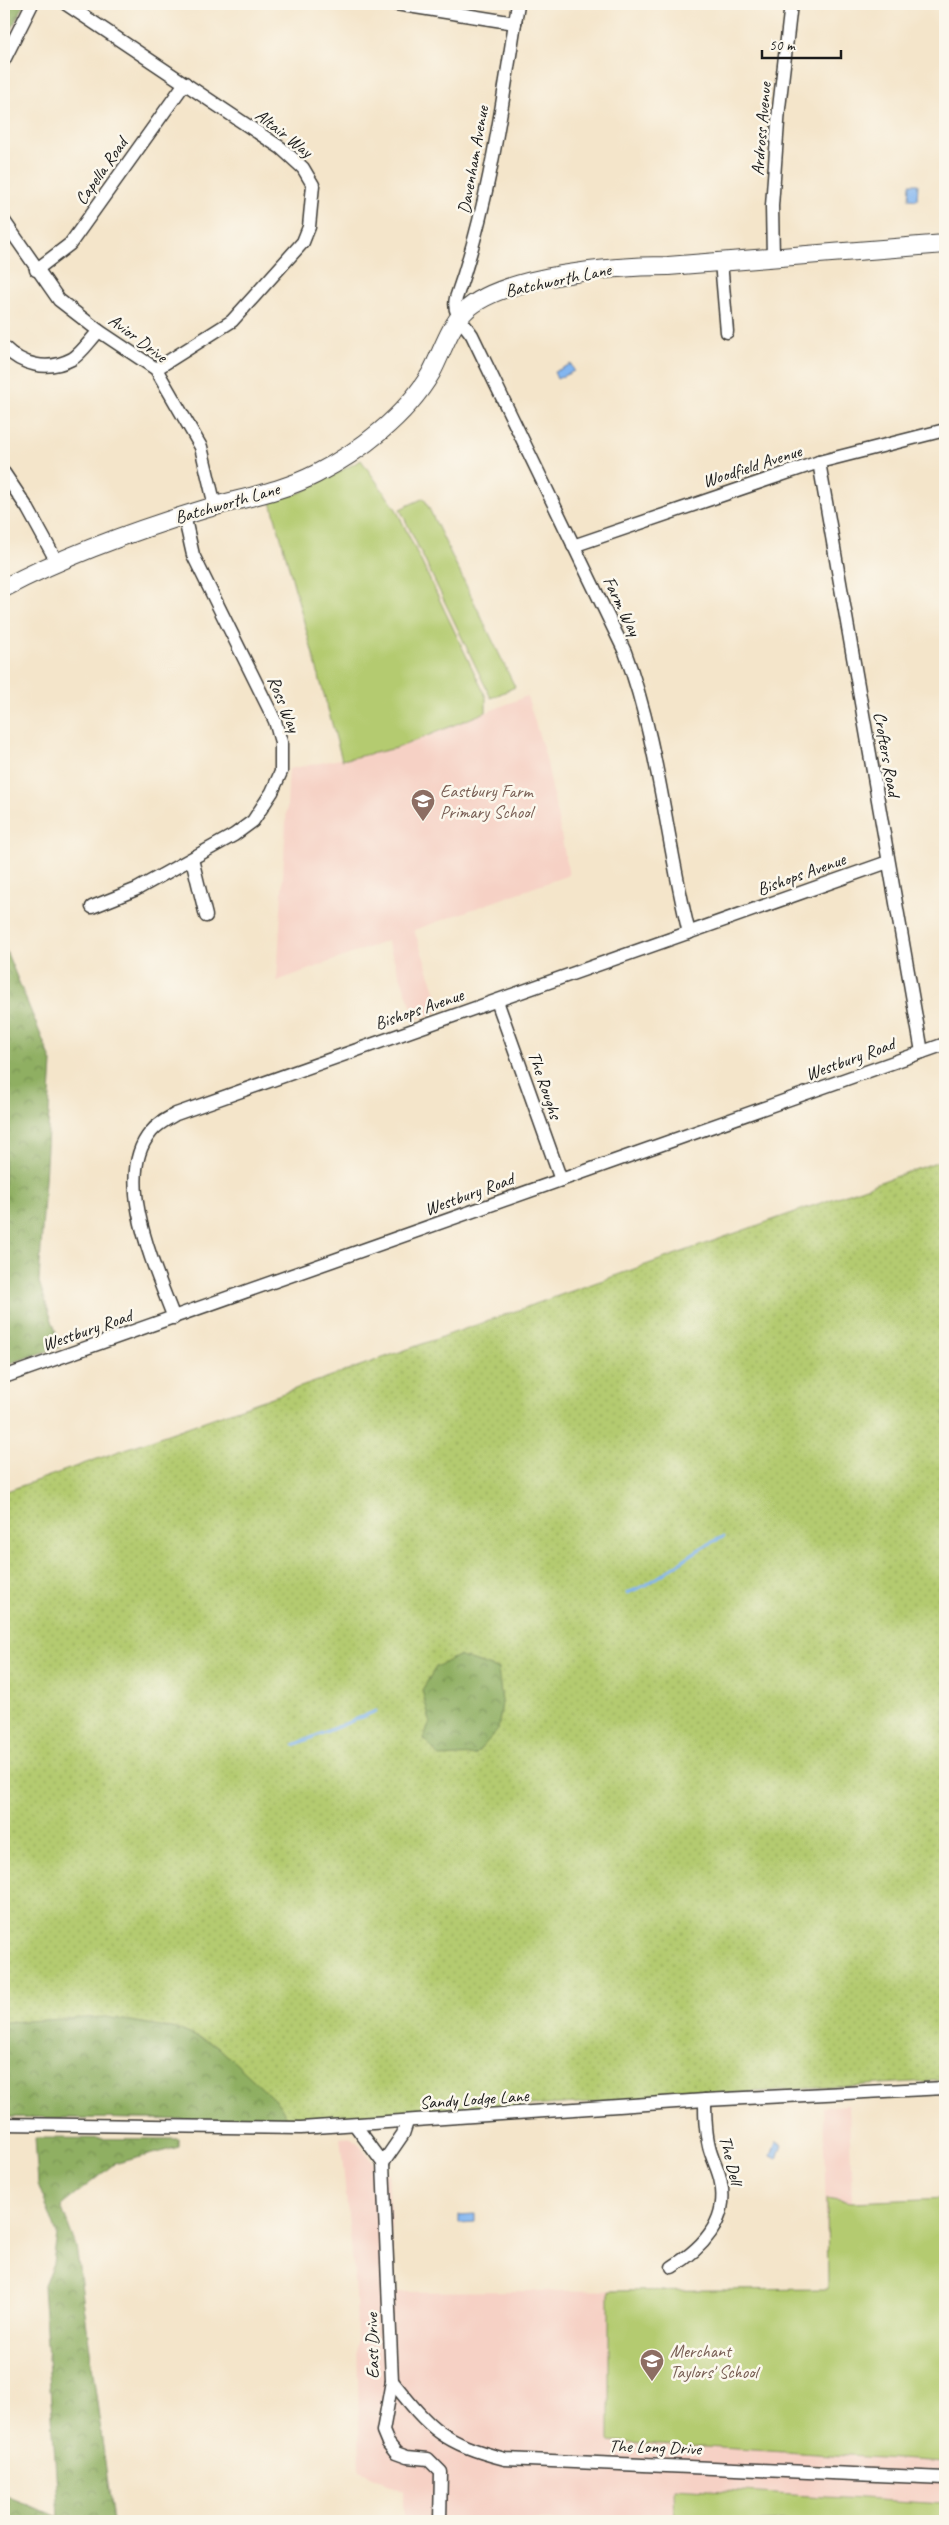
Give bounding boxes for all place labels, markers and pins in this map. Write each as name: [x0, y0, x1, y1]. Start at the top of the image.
place label: Eastbury Farm Primary School: [440, 780, 535, 823]
school or university icon: Eastbury Farm Primary School: [410, 788, 436, 822]
place label: Merchant Taylors' School: [670, 2340, 760, 2383]
school or university icon: Merchant Taylors' School: [639, 2348, 665, 2382]

